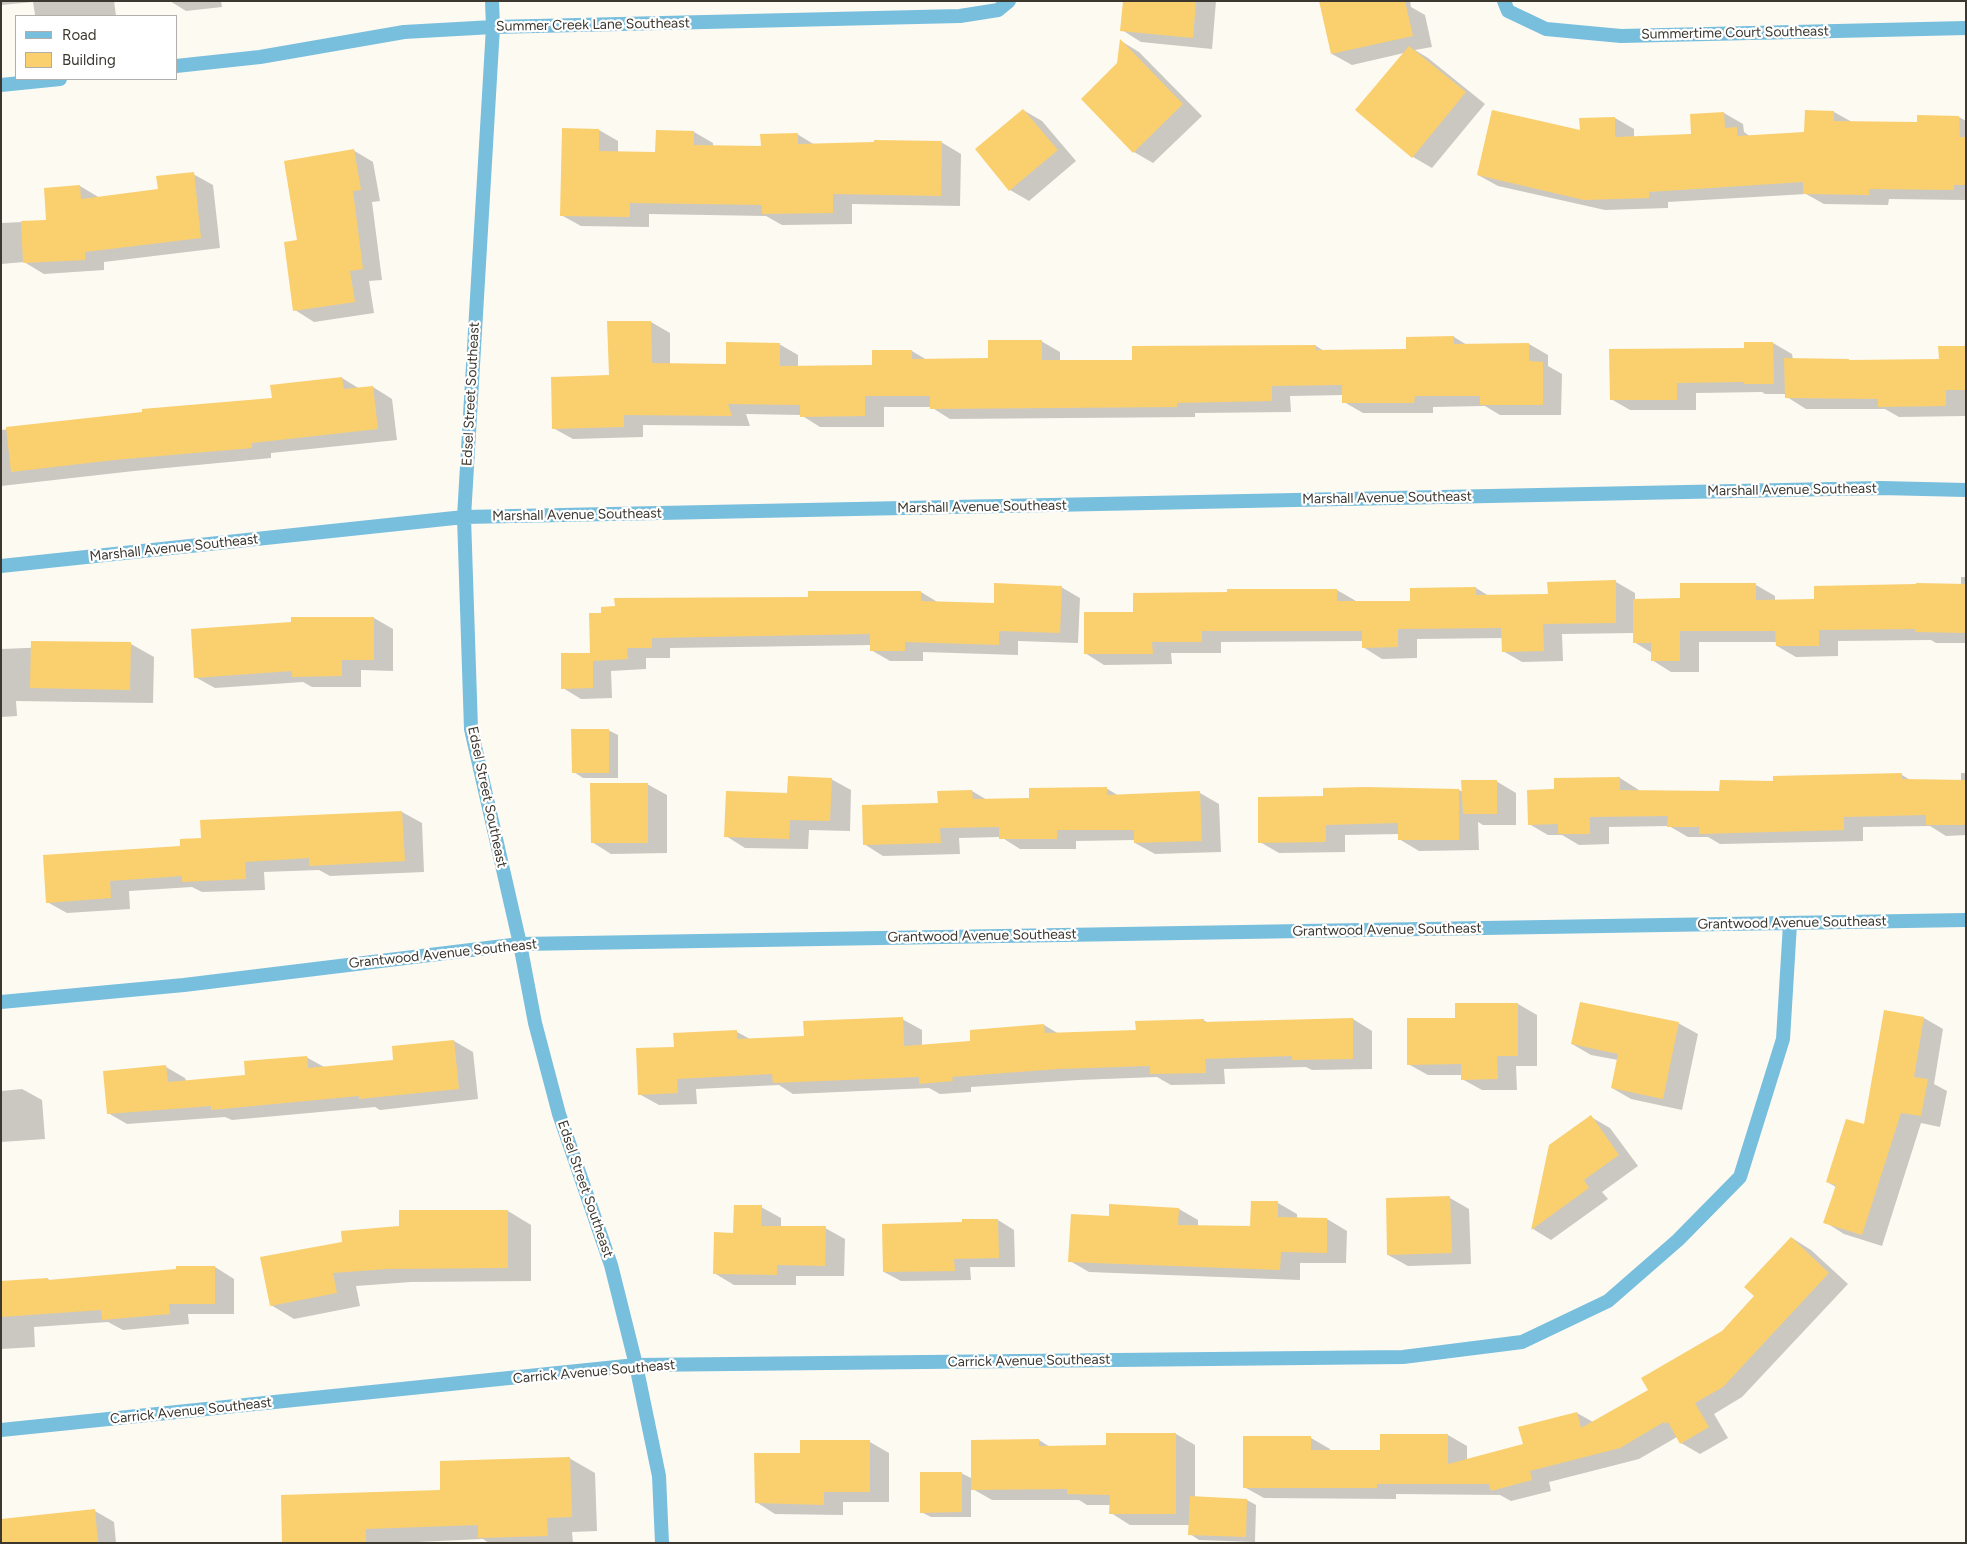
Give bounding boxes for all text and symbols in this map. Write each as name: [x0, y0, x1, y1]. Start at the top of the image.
legend: [15, 15, 178, 80]
street label: Summer Creek Lane Southeast: [496, 15, 690, 35]
street label: Summertime Court Southeast: [1641, 23, 1829, 43]
text: Road: [62, 26, 97, 44]
text: Building: [62, 51, 116, 69]
street label: Edsel Street Southeast: [459, 322, 483, 466]
street label: Marshall Avenue Southeast: [1707, 480, 1877, 500]
street label: Marshall Avenue Southeast: [1302, 488, 1472, 508]
street label: Marshall Avenue Southeast: [897, 497, 1067, 517]
street label: Marshall Avenue Southeast: [492, 505, 662, 525]
street label: Marshall Avenue Southeast: [89, 531, 259, 565]
street label: Edsel Street Southeast: [464, 725, 510, 869]
street label: Grantwood Avenue Southeast: [1697, 913, 1887, 933]
street label: Grantwood Avenue Southeast: [1292, 920, 1482, 940]
street label: Grantwood Avenue Southeast: [887, 926, 1077, 946]
street label: Grantwood Avenue Southeast: [348, 936, 538, 972]
street label: Edsel Street Southeast: [554, 1118, 616, 1260]
street label: Carrick Avenue Southeast: [947, 1351, 1111, 1371]
street label: Carrick Avenue Southeast: [512, 1357, 676, 1387]
street label: Carrick Avenue Southeast: [109, 1394, 273, 1428]

